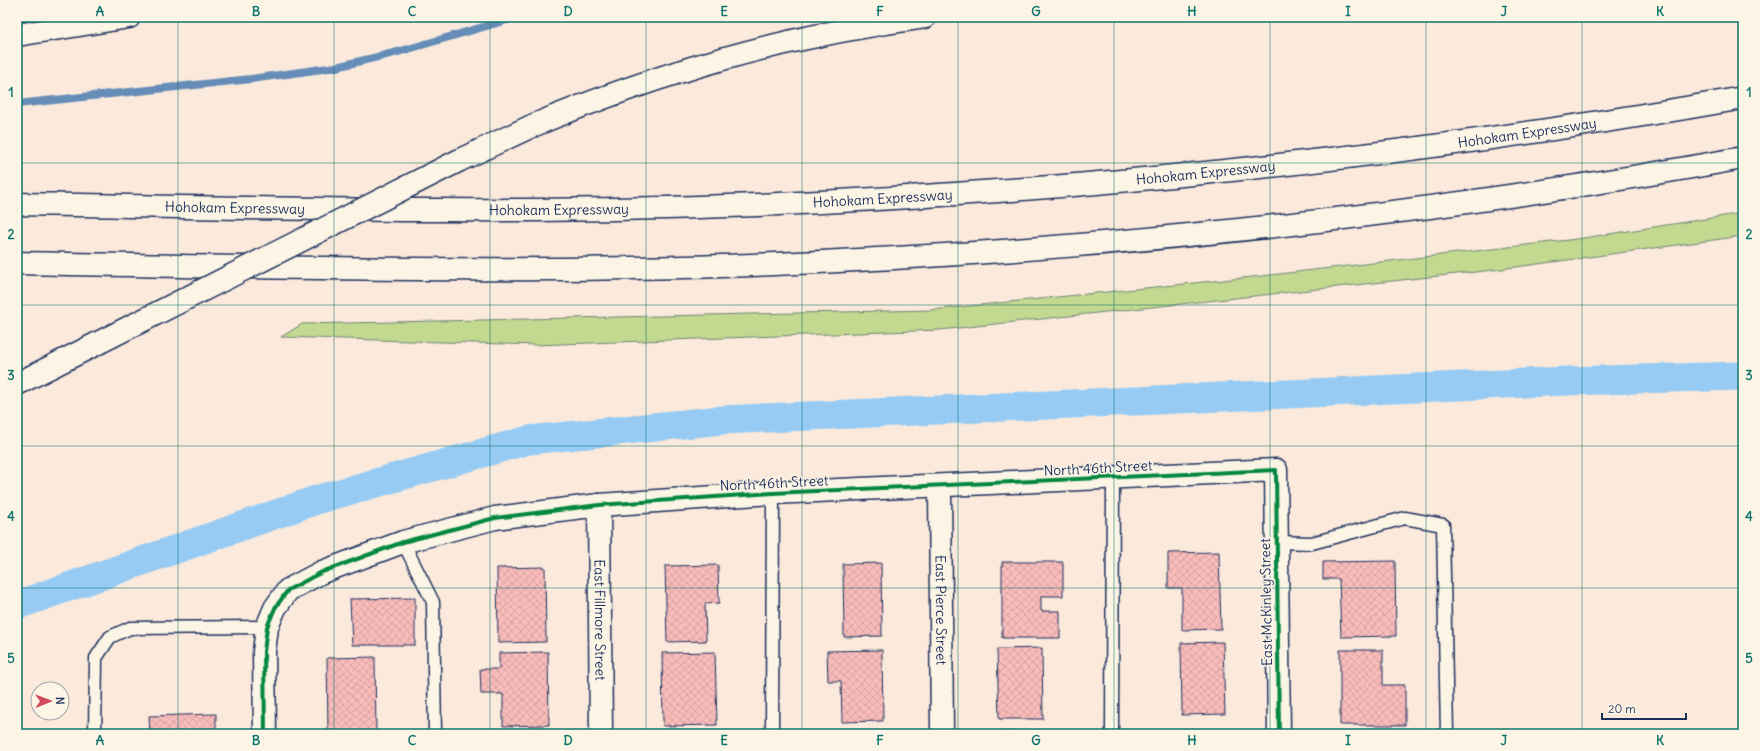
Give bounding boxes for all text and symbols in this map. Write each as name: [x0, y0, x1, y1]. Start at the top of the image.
text: A: [96, 3, 105, 20]
text: B: [252, 3, 261, 20]
text: C: [408, 3, 417, 20]
text: D: [563, 3, 573, 20]
text: E: [720, 3, 728, 20]
text: F: [876, 3, 884, 20]
text: G: [1031, 3, 1041, 20]
text: H: [1187, 3, 1197, 20]
text: I: [1345, 3, 1351, 20]
text: J: [1501, 3, 1508, 20]
text: K: [1656, 3, 1665, 20]
text: 1: [8, 84, 14, 101]
text: 1: [1746, 84, 1752, 101]
street label: Hohokam Expressway: [1457, 114, 1598, 152]
street label: Hohokam Expressway: [1135, 156, 1276, 189]
street label: Hohokam Expressway: [812, 185, 953, 211]
street label: Hohokam Expressway: [165, 198, 305, 218]
street label: Hohokam Expressway: [489, 200, 629, 219]
text: 2: [7, 226, 15, 243]
text: 2: [1745, 226, 1753, 243]
text: 3: [7, 367, 15, 384]
text: 3: [1745, 367, 1753, 384]
street label: North 46th Street: [1043, 456, 1153, 480]
street label: North 46th Street: [719, 471, 829, 495]
text: 4: [7, 508, 15, 525]
text: 4: [1745, 508, 1753, 525]
street label: East McKinley Street: [1256, 538, 1276, 666]
street label: East Pierce Street: [932, 555, 950, 666]
street label: East Fillmore Street: [590, 559, 610, 681]
text: 5: [7, 650, 15, 667]
text: 5: [1745, 650, 1753, 667]
north arrow: [30, 681, 70, 721]
scale bar: [1602, 695, 1686, 721]
text: N: [53, 697, 67, 705]
text: 20 m: [1608, 701, 1636, 716]
text: A: [96, 732, 105, 749]
text: B: [252, 732, 261, 749]
text: C: [408, 732, 417, 749]
text: D: [563, 732, 573, 749]
text: E: [720, 732, 728, 749]
text: F: [876, 732, 884, 749]
text: G: [1031, 732, 1041, 749]
text: H: [1187, 732, 1197, 749]
text: I: [1345, 732, 1351, 749]
text: J: [1501, 732, 1508, 749]
text: K: [1656, 732, 1665, 749]

